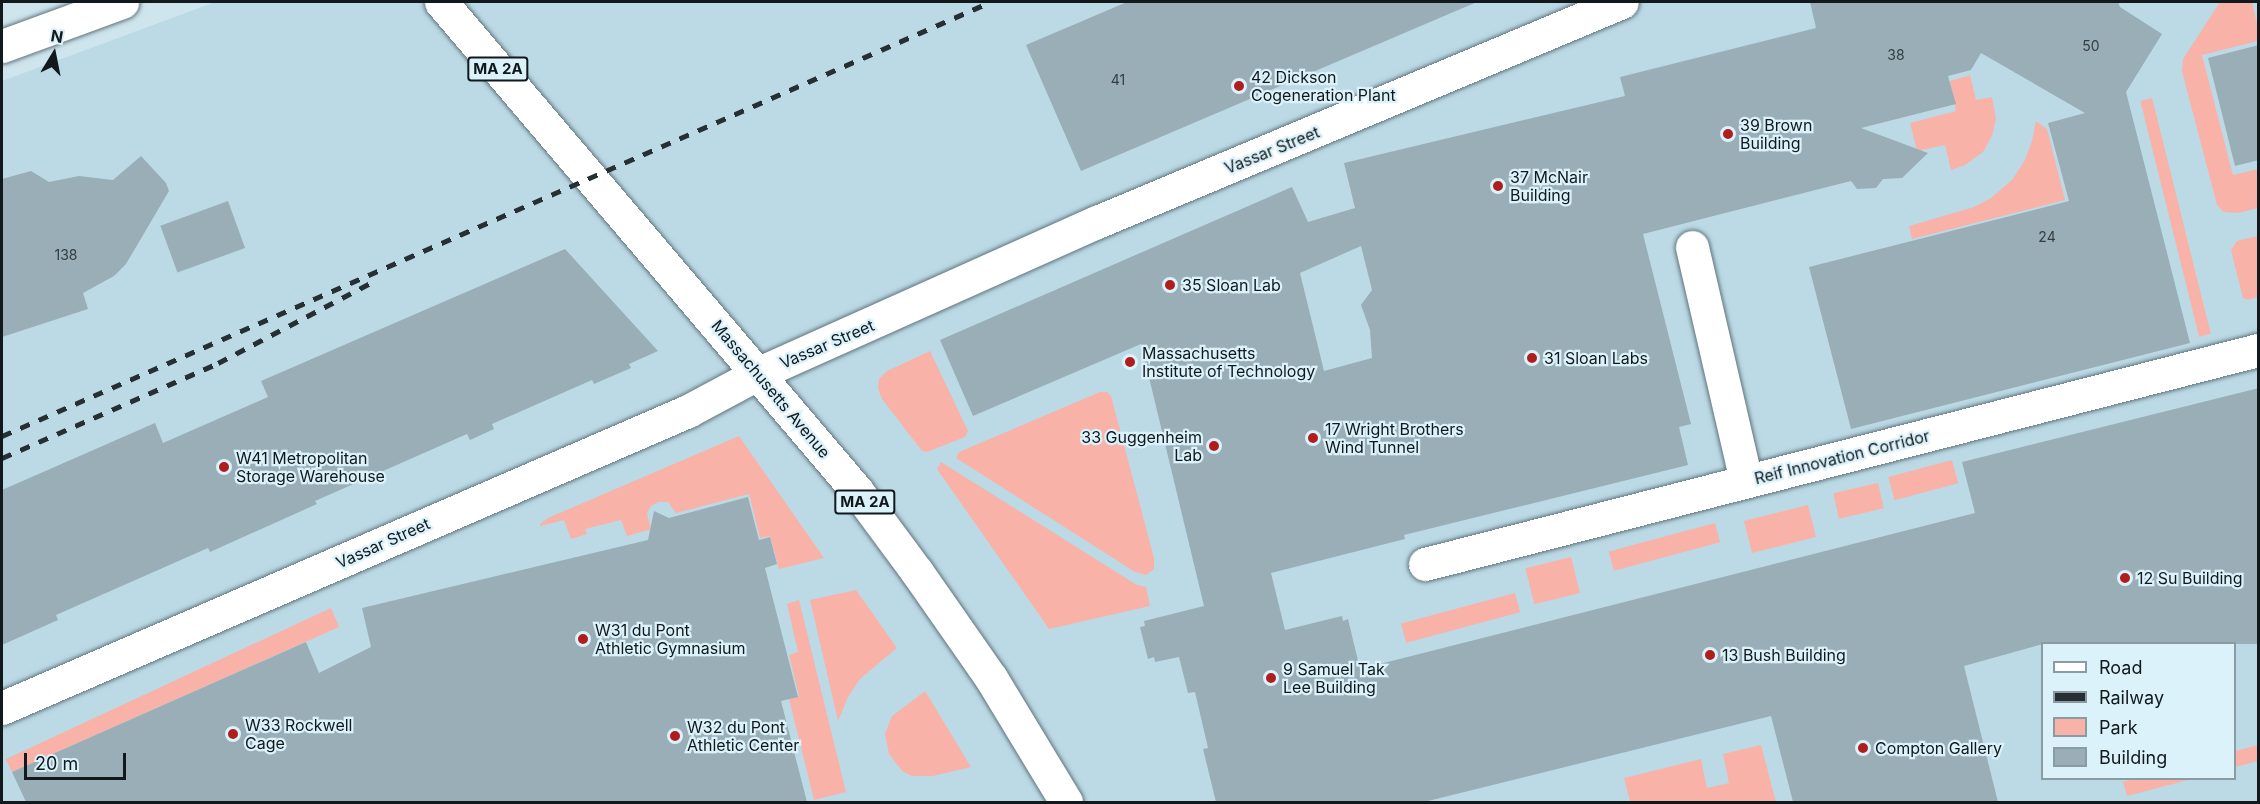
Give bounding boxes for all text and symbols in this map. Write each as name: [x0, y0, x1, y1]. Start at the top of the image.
north arrow: [24, 24, 84, 84]
text: N: [49, 25, 65, 47]
house number: 50: [2082, 38, 2100, 54]
house number: 38: [1887, 47, 1905, 63]
road number: MA 2A: [466, 57, 530, 81]
place label: 42 Dickson Cogeneration Plant: [1251, 67, 1396, 105]
house number: 41: [1111, 72, 1125, 88]
marker: 42 Dickson Cogeneration Plant: [1232, 79, 1246, 93]
place label: 39 Brown Building: [1740, 115, 1812, 153]
street label: Vassar Street: [1222, 122, 1322, 178]
marker: 39 Brown Building: [1721, 127, 1735, 141]
place label: 37 McNair Building: [1510, 167, 1588, 205]
marker: 37 McNair Building: [1491, 179, 1505, 193]
house number: 24: [2038, 229, 2056, 245]
house number: 138: [54, 247, 78, 263]
place label: 35 Sloan Lab: [1182, 275, 1281, 295]
marker: 35 Sloan Lab: [1163, 278, 1177, 292]
street label: Vassar Street: [777, 315, 877, 373]
street label: Massachusetts Avenue: [708, 316, 834, 462]
place label: Massachusetts Institute of Technology: [1142, 343, 1315, 381]
place label: 31 Sloan Labs: [1544, 348, 1648, 368]
marker: 31 Sloan Labs: [1525, 351, 1539, 365]
marker: Massachusetts Institute of Technology: [1123, 355, 1137, 369]
place label: 17 Wright Brothers Wind Tunnel: [1325, 419, 1464, 457]
street label: Reif Innovation Corridor: [1752, 426, 1932, 488]
place label: 33 Guggenheim Lab: [1081, 427, 1202, 465]
marker: 17 Wright Brothers Wind Tunnel: [1306, 431, 1320, 445]
marker: 33 Guggenheim Lab: [1207, 439, 1221, 453]
place label: W41 Metropolitan Storage Warehouse: [236, 448, 385, 486]
marker: W41 Metropolitan Storage Warehouse: [217, 460, 231, 474]
road number: MA 2A: [834, 490, 896, 514]
street label: Vassar Street: [333, 514, 433, 572]
place label: 12 Su Building: [2137, 568, 2243, 588]
marker: 12 Su Building: [2118, 571, 2132, 585]
place label: W31 du Pont Athletic Gymnasium: [595, 620, 746, 658]
marker: W31 du Pont Athletic Gymnasium: [576, 632, 590, 646]
legend: [2041, 642, 2236, 780]
place label: 13 Bush Building: [1722, 645, 1846, 665]
marker: 13 Bush Building: [1703, 648, 1717, 662]
text: Road: [2099, 657, 2142, 678]
place label: 9 Samuel Tak Lee Building: [1283, 659, 1385, 697]
marker: 9 Samuel Tak Lee Building: [1264, 671, 1278, 685]
text: Railway: [2099, 687, 2164, 708]
place label: W33 Rockwell Cage: [245, 715, 352, 753]
place label: W32 du Pont Athletic Center: [687, 717, 799, 755]
text: Park: [2099, 717, 2138, 738]
marker: W33 Rockwell Cage: [226, 727, 240, 741]
marker: W32 du Pont Athletic Center: [668, 729, 682, 743]
place label: Compton Gallery: [1875, 738, 2002, 758]
scale bar: [27, 741, 129, 779]
marker: Compton Gallery: [1856, 741, 1870, 755]
text: Building: [2099, 747, 2167, 768]
text: 20 m: [35, 753, 78, 774]

